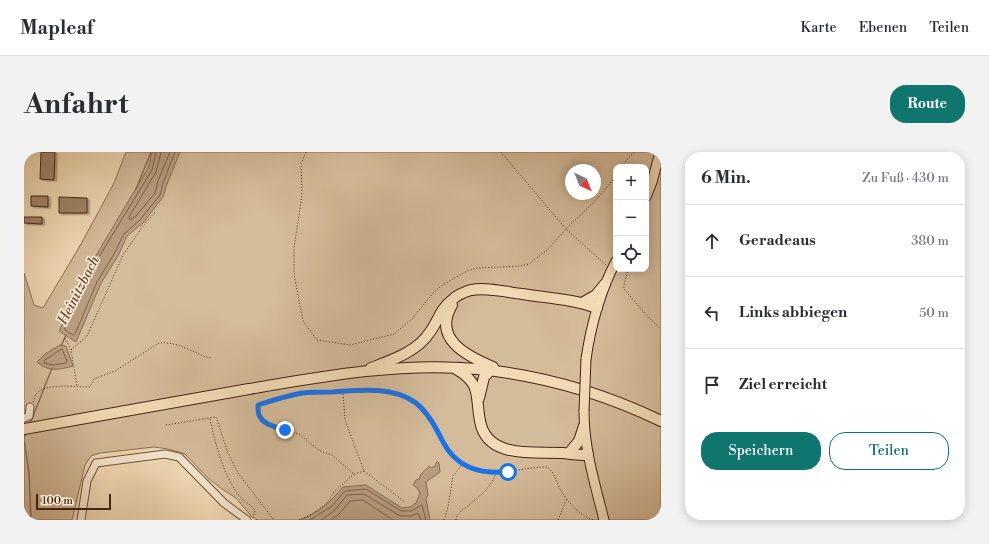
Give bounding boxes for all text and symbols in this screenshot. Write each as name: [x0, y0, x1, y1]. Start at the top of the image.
text: Mapleaf: [20, 16, 93, 40]
text: Karte: [800, 19, 837, 37]
text: Ebenen: [859, 19, 907, 37]
text: Teilen: [929, 19, 969, 37]
button: Route: [890, 85, 965, 123]
text: Anfahrt: [24, 87, 128, 122]
north arrow: [565, 164, 601, 200]
map controls: [613, 164, 649, 272]
button: +: [613, 164, 649, 200]
text: 6 Min.: [701, 167, 751, 189]
text: Zu Fuß · 430 m: [862, 170, 949, 186]
button: −: [613, 200, 649, 236]
icon: ahead: [701, 230, 723, 252]
text: Geradeaus: [739, 231, 816, 250]
text: 380 m: [911, 233, 949, 249]
button: locate: [613, 236, 649, 272]
water label: Heinitzbach: [54, 253, 104, 329]
icon: left: [701, 302, 723, 324]
text: Links abbiegen: [739, 303, 847, 322]
text: 50 m: [919, 305, 949, 321]
icon: arrive: [701, 374, 723, 396]
text: Ziel erreicht: [739, 375, 827, 394]
route end: [276, 421, 294, 439]
button: Speichern: [701, 432, 821, 470]
button: Teilen: [829, 432, 949, 470]
route start: [499, 463, 517, 481]
scale bar: [36, 492, 111, 511]
text: 100 m: [42, 494, 73, 508]

